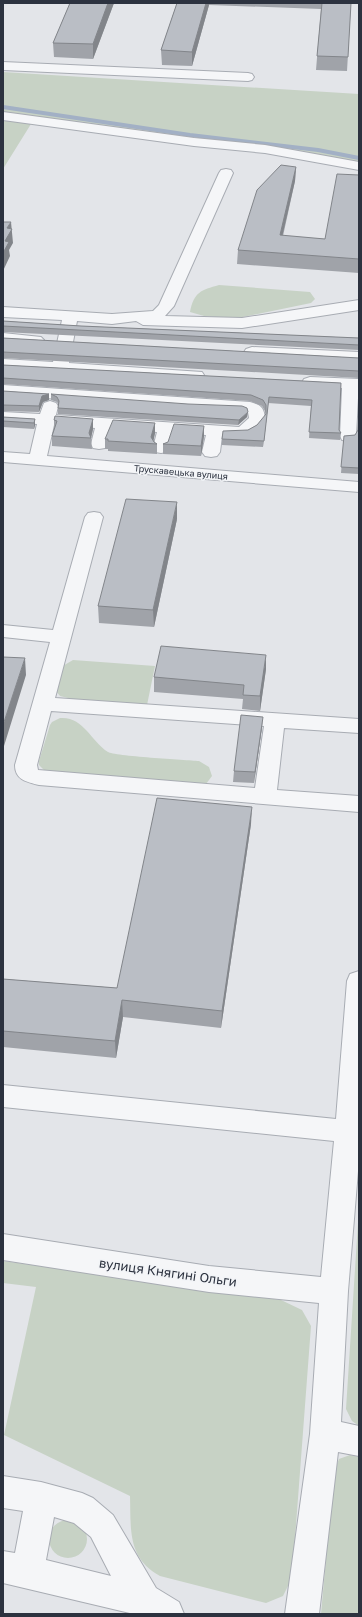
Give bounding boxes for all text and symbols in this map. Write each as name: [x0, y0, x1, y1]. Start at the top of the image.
street label: Трускавецька вулиця: [133, 462, 229, 482]
street label: вулиця Княгині Ольги: [98, 1254, 238, 1290]

